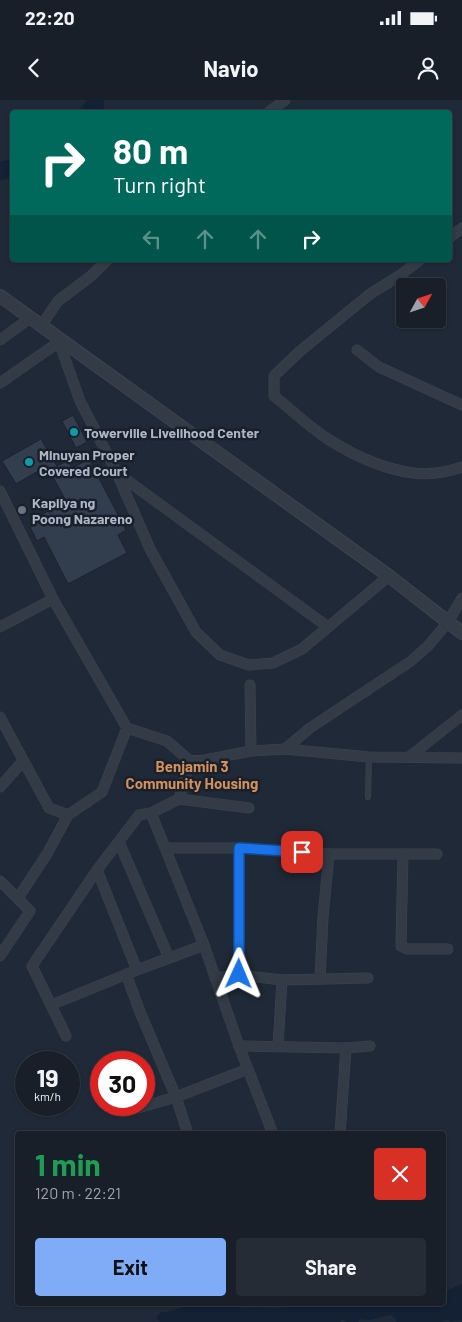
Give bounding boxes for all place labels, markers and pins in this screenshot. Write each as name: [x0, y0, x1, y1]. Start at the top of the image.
place label: Towerville Livelihood Center: [84, 424, 260, 441]
marker: Towerville Livelihood Center: [68, 426, 80, 438]
place label: Minuyan Proper Covered Court: [39, 446, 135, 479]
marker: Minuyan Proper Covered Court: [23, 456, 35, 468]
place label: Kapilya ng Poong Nazareno: [32, 494, 133, 527]
marker: Kapilya ng Poong Nazareno: [16, 504, 28, 516]
pin: [281, 831, 323, 873]

